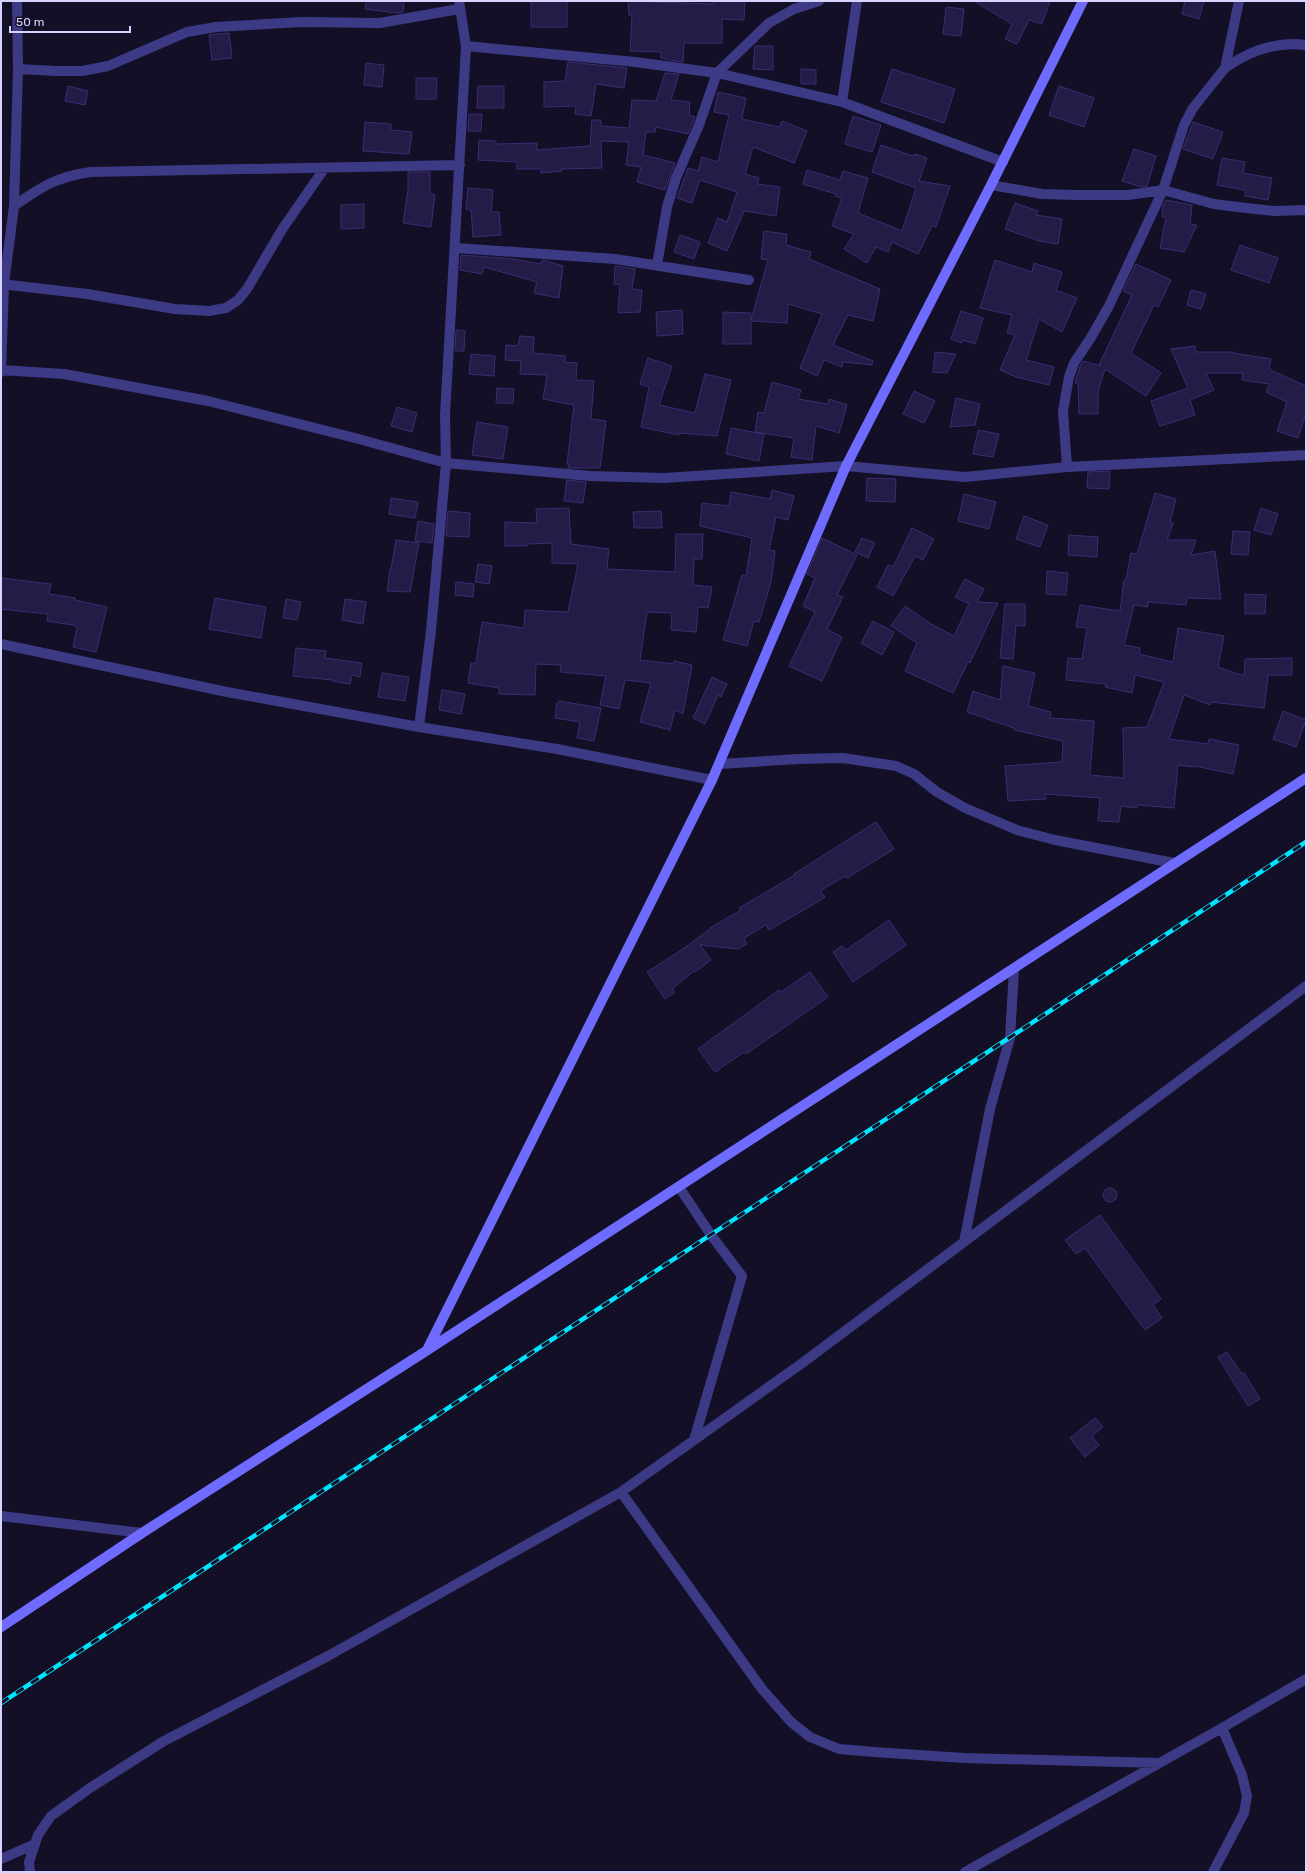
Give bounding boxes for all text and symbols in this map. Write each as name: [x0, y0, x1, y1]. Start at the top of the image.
scale bar: [10, 8, 130, 34]
text: 50 m: [16, 15, 44, 29]

